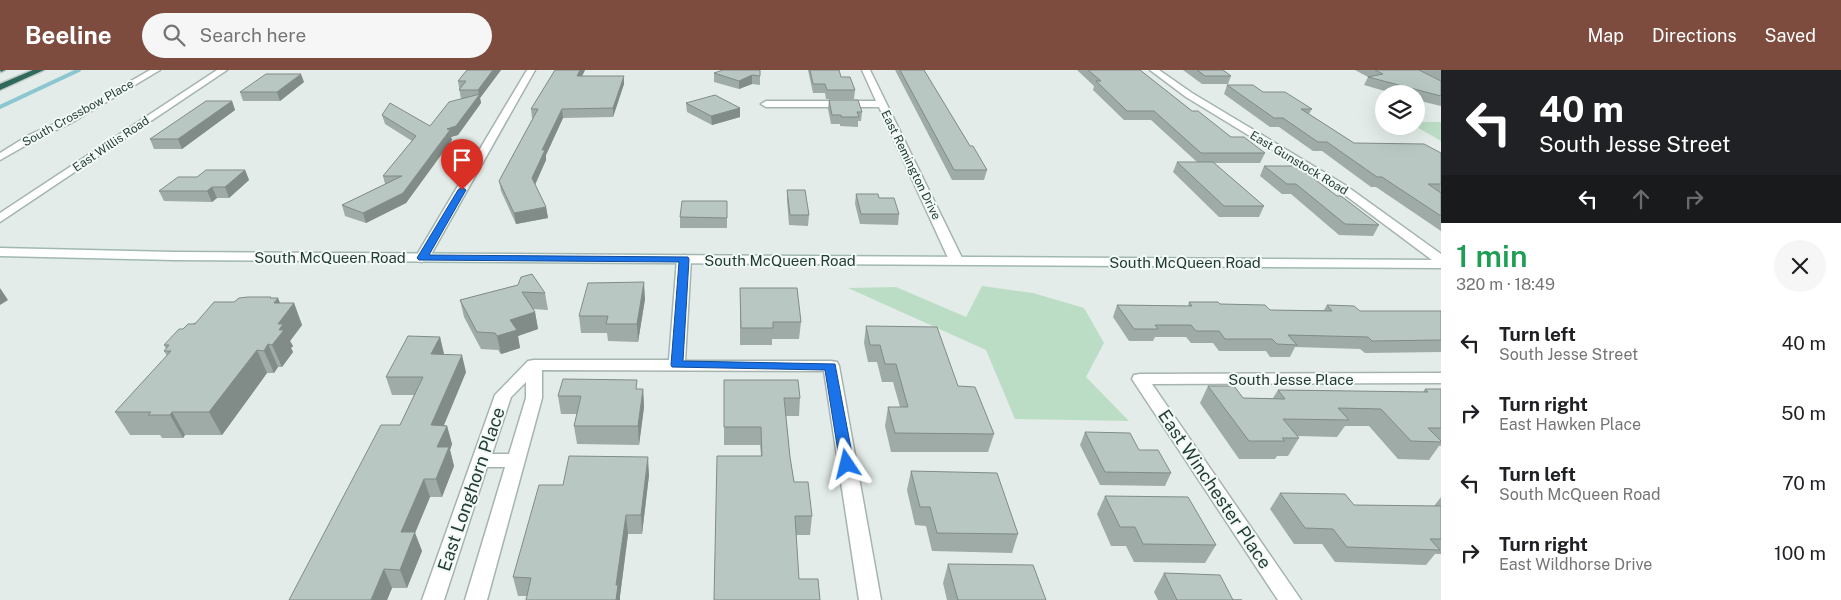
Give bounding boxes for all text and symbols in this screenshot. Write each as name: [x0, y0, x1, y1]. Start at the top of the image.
search box: [142, 13, 492, 58]
text: Beeline: [25, 21, 112, 49]
icon: search: [160, 21, 188, 49]
text: Search here: [200, 24, 306, 46]
text: Map: [1587, 25, 1624, 46]
text: Directions: [1652, 25, 1737, 46]
text: Saved: [1765, 25, 1816, 46]
street label: South Crossbow Place: [20, 76, 136, 149]
map controls: [1375, 85, 1425, 135]
button: layers: [1375, 85, 1425, 135]
text: 40 m: [1539, 89, 1624, 130]
icon: left: [1456, 90, 1521, 155]
street label: East Remington Drive: [878, 108, 944, 222]
street label: East Willis Road: [70, 113, 152, 175]
street label: East Gunstock Road: [1247, 128, 1351, 198]
text: South Jesse Street: [1539, 131, 1731, 157]
pin: [441, 139, 483, 190]
icon: arrive: [448, 146, 476, 174]
icon: left: [1574, 185, 1602, 213]
icon: ahead: [1627, 185, 1655, 213]
icon: right: [1680, 185, 1708, 213]
text: 1 min: [1456, 238, 1527, 274]
button: close: [1774, 240, 1826, 292]
street label: South McQueen Road: [254, 249, 406, 266]
street label: South McQueen Road: [704, 252, 856, 269]
street label: South McQueen Road: [1109, 254, 1261, 271]
text: 320 m · 18:49: [1456, 275, 1555, 294]
text: Turn left: [1499, 323, 1576, 345]
icon: left: [1456, 329, 1484, 357]
text: 40 m: [1781, 332, 1826, 354]
text: South Jesse Street: [1499, 345, 1638, 364]
street label: South Jesse Place: [1228, 371, 1354, 388]
text: Turn right: [1499, 393, 1588, 415]
icon: right: [1456, 399, 1484, 427]
text: 50 m: [1781, 402, 1826, 424]
street label: East Longhorn Place: [433, 404, 509, 574]
street label: East Winchester Place: [1154, 406, 1276, 572]
text: East Hawken Place: [1499, 415, 1641, 434]
position arrow: [820, 437, 872, 489]
text: Turn left: [1499, 463, 1576, 485]
icon: left: [1456, 469, 1484, 497]
text: 70 m: [1782, 472, 1826, 494]
text: South McQueen Road: [1499, 485, 1661, 504]
text: Turn right: [1499, 533, 1588, 555]
icon: right: [1456, 539, 1484, 567]
text: 100 m: [1774, 542, 1826, 564]
text: East Wildhorse Drive: [1499, 555, 1652, 574]

